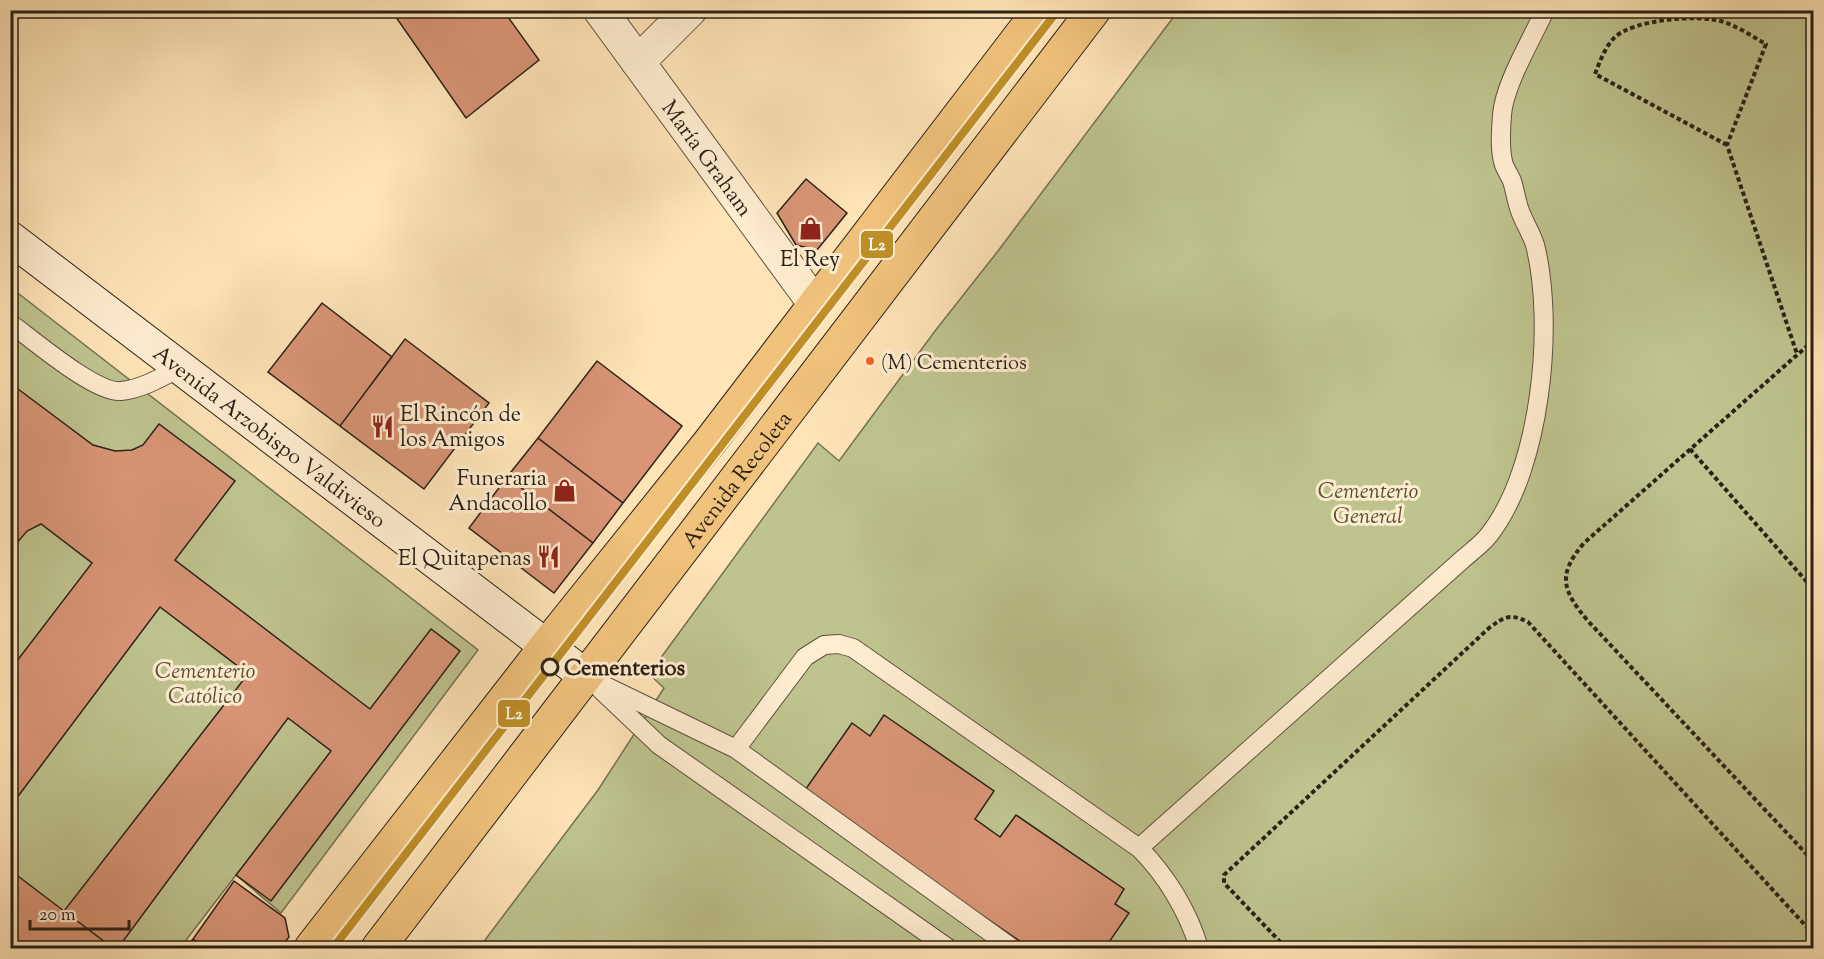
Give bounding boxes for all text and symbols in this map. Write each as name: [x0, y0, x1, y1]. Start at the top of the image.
street label: María Graham: [652, 95, 759, 224]
shop icon: El Rey: [797, 216, 823, 242]
line badge: L2: [860, 230, 894, 259]
text: L2: [868, 235, 886, 258]
place label: El Rey: [780, 245, 840, 277]
street label: Avenida Arzobispo Valdivieso: [145, 339, 392, 538]
place label: (M) Cementerios: [881, 350, 1027, 379]
marker: (M) Cementerios: [864, 355, 876, 367]
place label: El Rincón de los Amigos: [400, 400, 521, 457]
street label: Avenida Recoleta: [675, 405, 801, 556]
restaurant icon: El Rincón de los Amigos: [369, 413, 395, 439]
place label: Funeraria Andacollo: [448, 464, 547, 521]
shop icon: Funeraria Andacollo: [552, 477, 578, 503]
park label: Cementerio General: [1318, 477, 1418, 534]
place label: El Quitapenas: [398, 544, 531, 576]
restaurant icon: El Quitapenas: [536, 544, 562, 570]
place label: Cementerios: [564, 654, 686, 686]
park label: Cementerio Católico: [155, 657, 255, 714]
marker: Cementerios: [541, 658, 559, 676]
line badge: L2: [497, 699, 531, 728]
text: L2: [505, 704, 523, 727]
scale bar: [30, 893, 129, 931]
text: 20 m: [39, 903, 76, 929]

